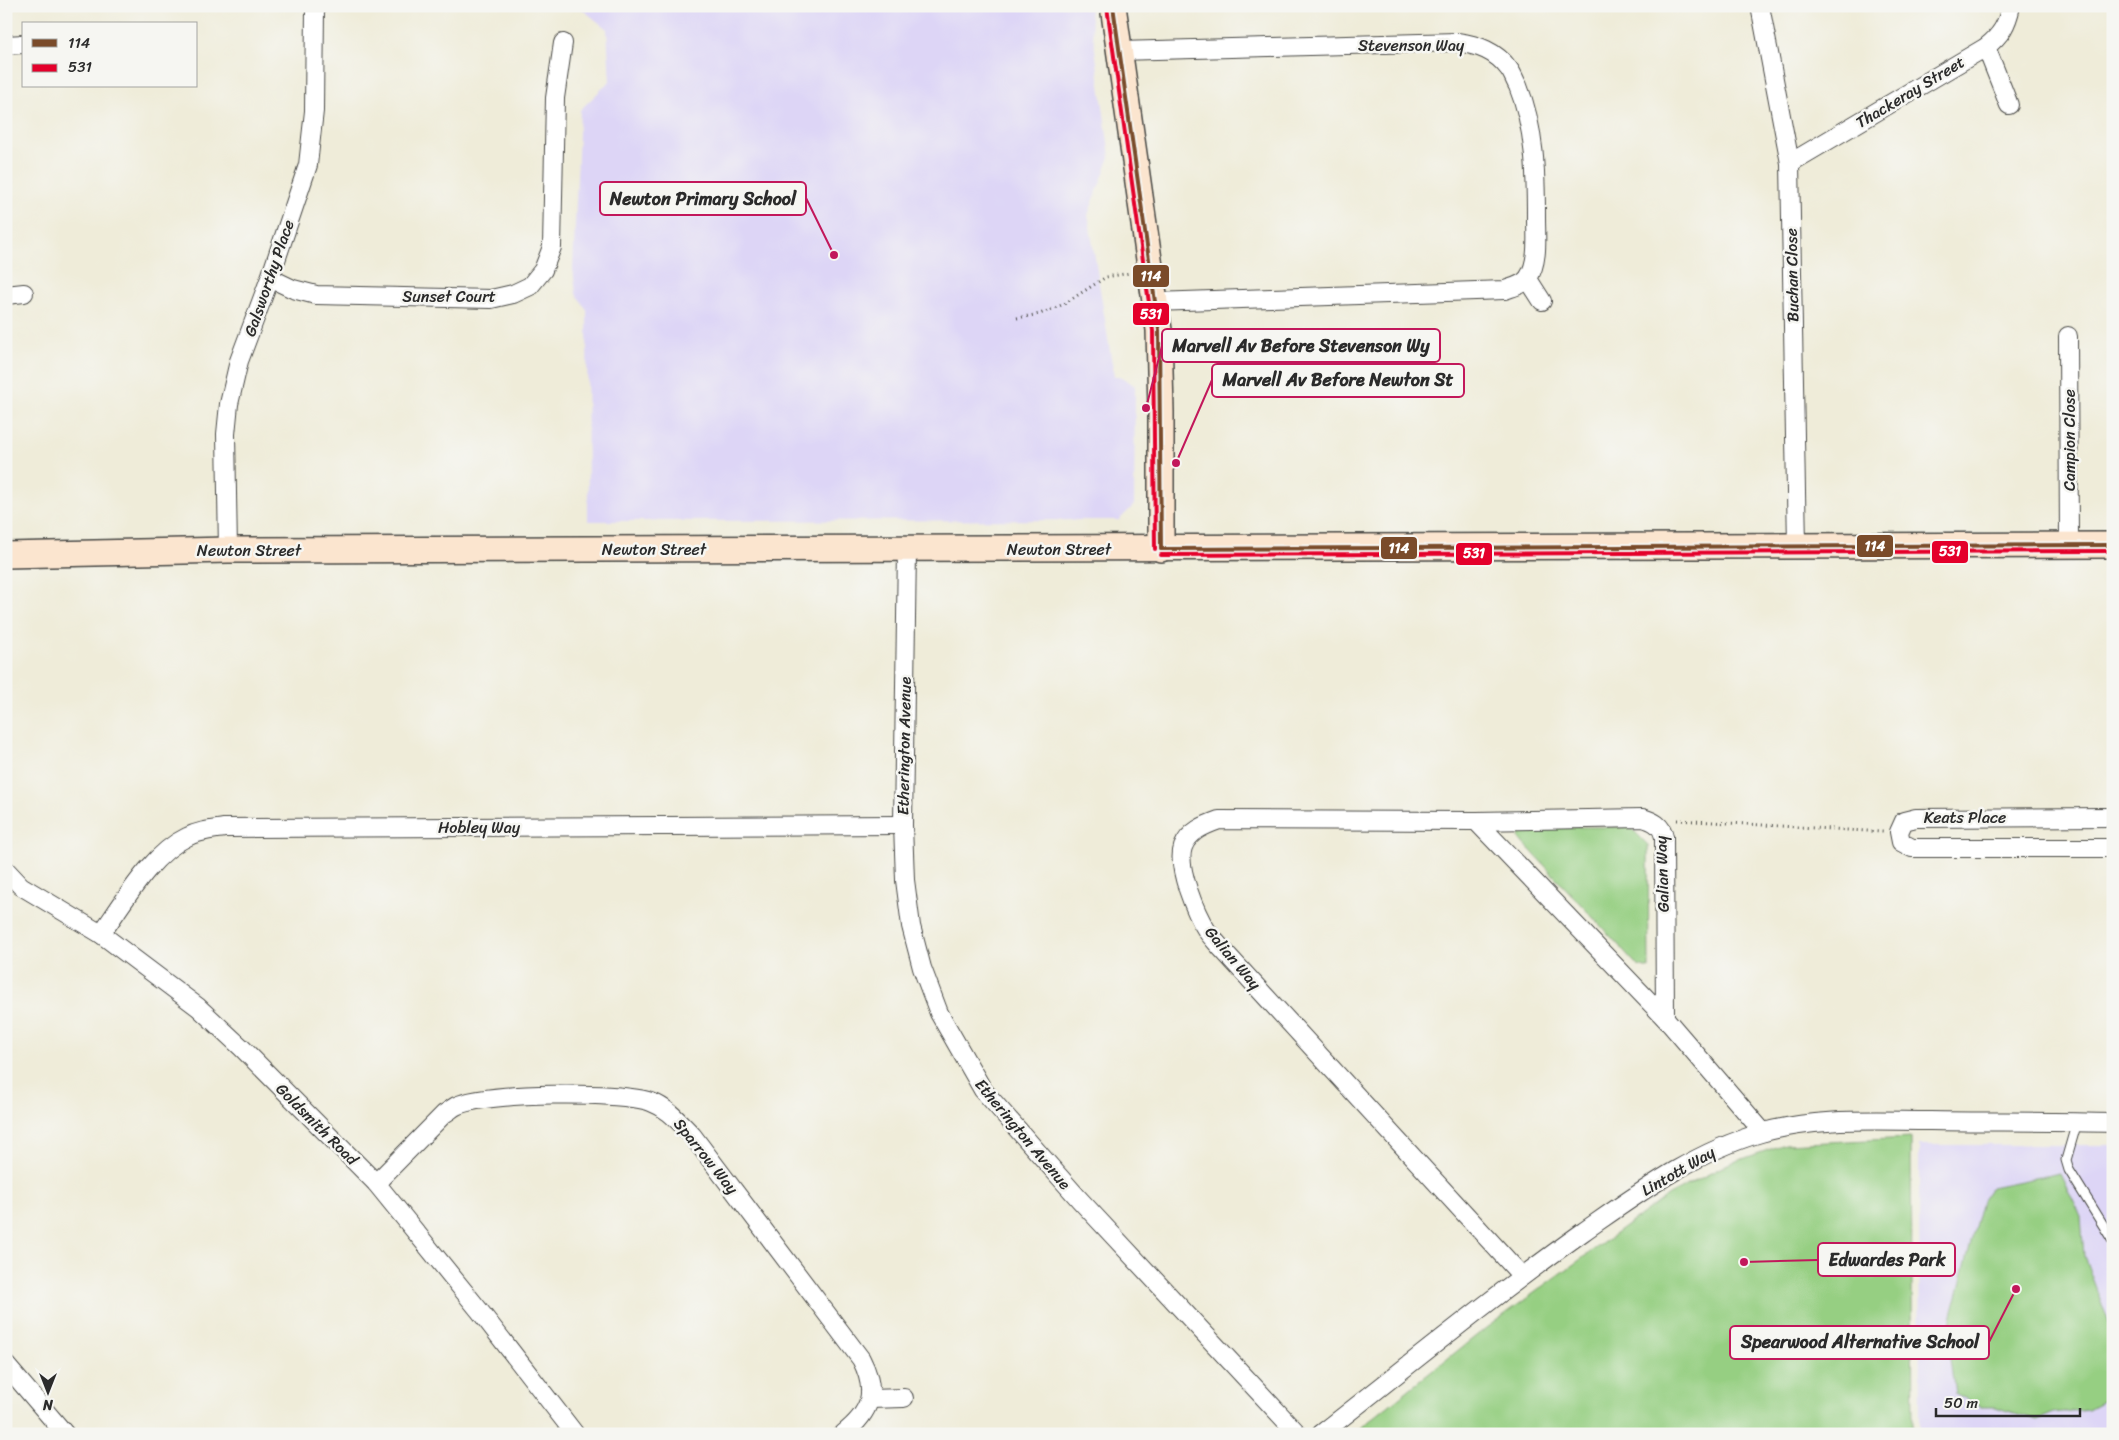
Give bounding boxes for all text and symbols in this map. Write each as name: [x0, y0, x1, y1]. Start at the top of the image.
legend: [22, 22, 198, 88]
text: 114: [68, 30, 90, 56]
street label: Stevenson Way: [1358, 31, 1465, 60]
street label: Thackeray Street: [1850, 48, 1970, 136]
text: 531: [68, 54, 92, 80]
callout: Newton Primary School: [600, 182, 806, 215]
text: Newton Primary School: [609, 183, 797, 215]
street label: Galsworthy Place: [235, 216, 303, 340]
street label: Buchan Close: [1777, 228, 1807, 322]
line badge: 114: [1132, 264, 1170, 288]
text: 114: [1141, 264, 1162, 289]
street label: Sunset Court: [402, 282, 496, 311]
line badge: 531: [1132, 302, 1170, 326]
text: 531: [1140, 302, 1162, 327]
callout: Marvell Av Before Stevenson Wy: [1162, 329, 1440, 362]
text: Marvell Av Before Stevenson Wy: [1171, 330, 1430, 362]
callout: Marvell Av Before Newton St: [1212, 364, 1464, 397]
text: Marvell Av Before Newton St: [1222, 364, 1454, 396]
street label: Campion Close: [2055, 389, 2084, 491]
line badge: 114: [1856, 534, 1894, 558]
text: 114: [1865, 534, 1886, 559]
street label: Newton Street: [602, 535, 707, 564]
street label: Newton Street: [1007, 535, 1112, 564]
street label: Newton Street: [197, 536, 302, 565]
line badge: 114: [1380, 536, 1418, 560]
text: 114: [1389, 536, 1410, 561]
text: 531: [1939, 539, 1961, 564]
line badge: 531: [1931, 540, 1969, 564]
text: 531: [1463, 541, 1485, 566]
line badge: 531: [1455, 542, 1493, 566]
street label: Etherington Avenue: [888, 676, 920, 815]
street label: Keats Place: [1924, 803, 2006, 832]
street label: Hobley Way: [438, 813, 521, 842]
street label: Galian Way: [1646, 835, 1678, 913]
street label: Galian Way: [1197, 919, 1269, 997]
street label: Etherington Avenue: [967, 1072, 1079, 1197]
street label: Goldsmith Road: [269, 1076, 367, 1174]
street label: Sparrow Way: [666, 1111, 747, 1201]
street label: Lintott Way: [1635, 1138, 1721, 1204]
callout: Edwardes Park: [1818, 1243, 1955, 1276]
text: Edwardes Park: [1829, 1244, 1946, 1276]
callout: Spearwood Alternative School: [1730, 1326, 1989, 1359]
text: Spearwood Alternative School: [1740, 1326, 1980, 1358]
north arrow: [22, 1368, 72, 1418]
scale bar: [1936, 1385, 2080, 1417]
text: 50 m: [1944, 1390, 1979, 1416]
text: N: [43, 1392, 54, 1417]

